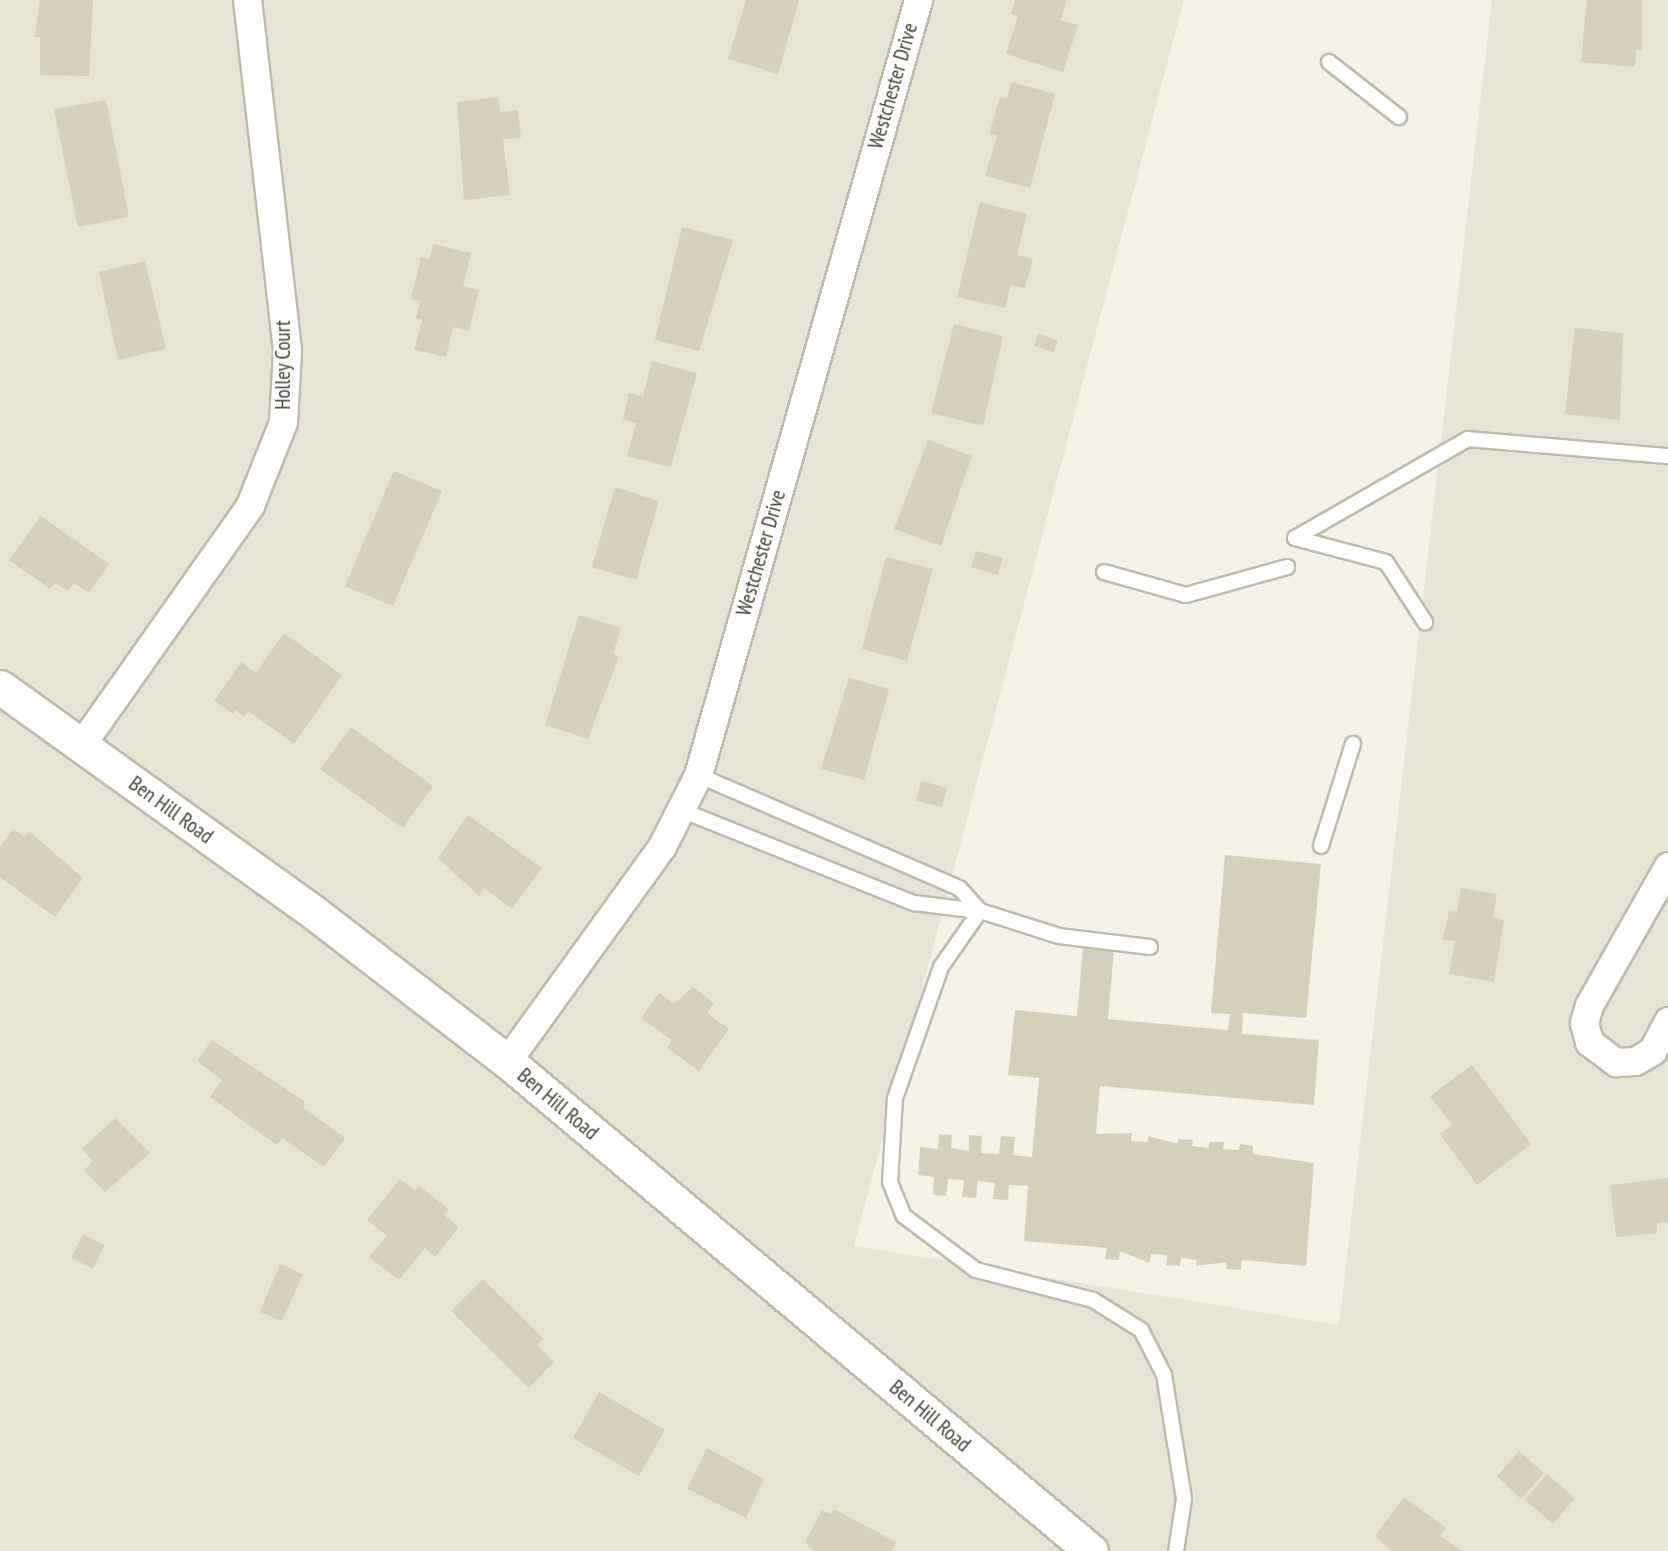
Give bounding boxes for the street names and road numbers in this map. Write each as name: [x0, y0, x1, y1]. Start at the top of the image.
street label: Westchester Drive: [863, 20, 923, 152]
street label: Holley Court: [270, 320, 296, 410]
street label: Westchester Drive: [731, 487, 791, 619]
street label: Ben Hill Road: [124, 771, 218, 849]
street label: Ben Hill Road: [512, 1063, 604, 1145]
street label: Ben Hill Road: [884, 1375, 976, 1457]

